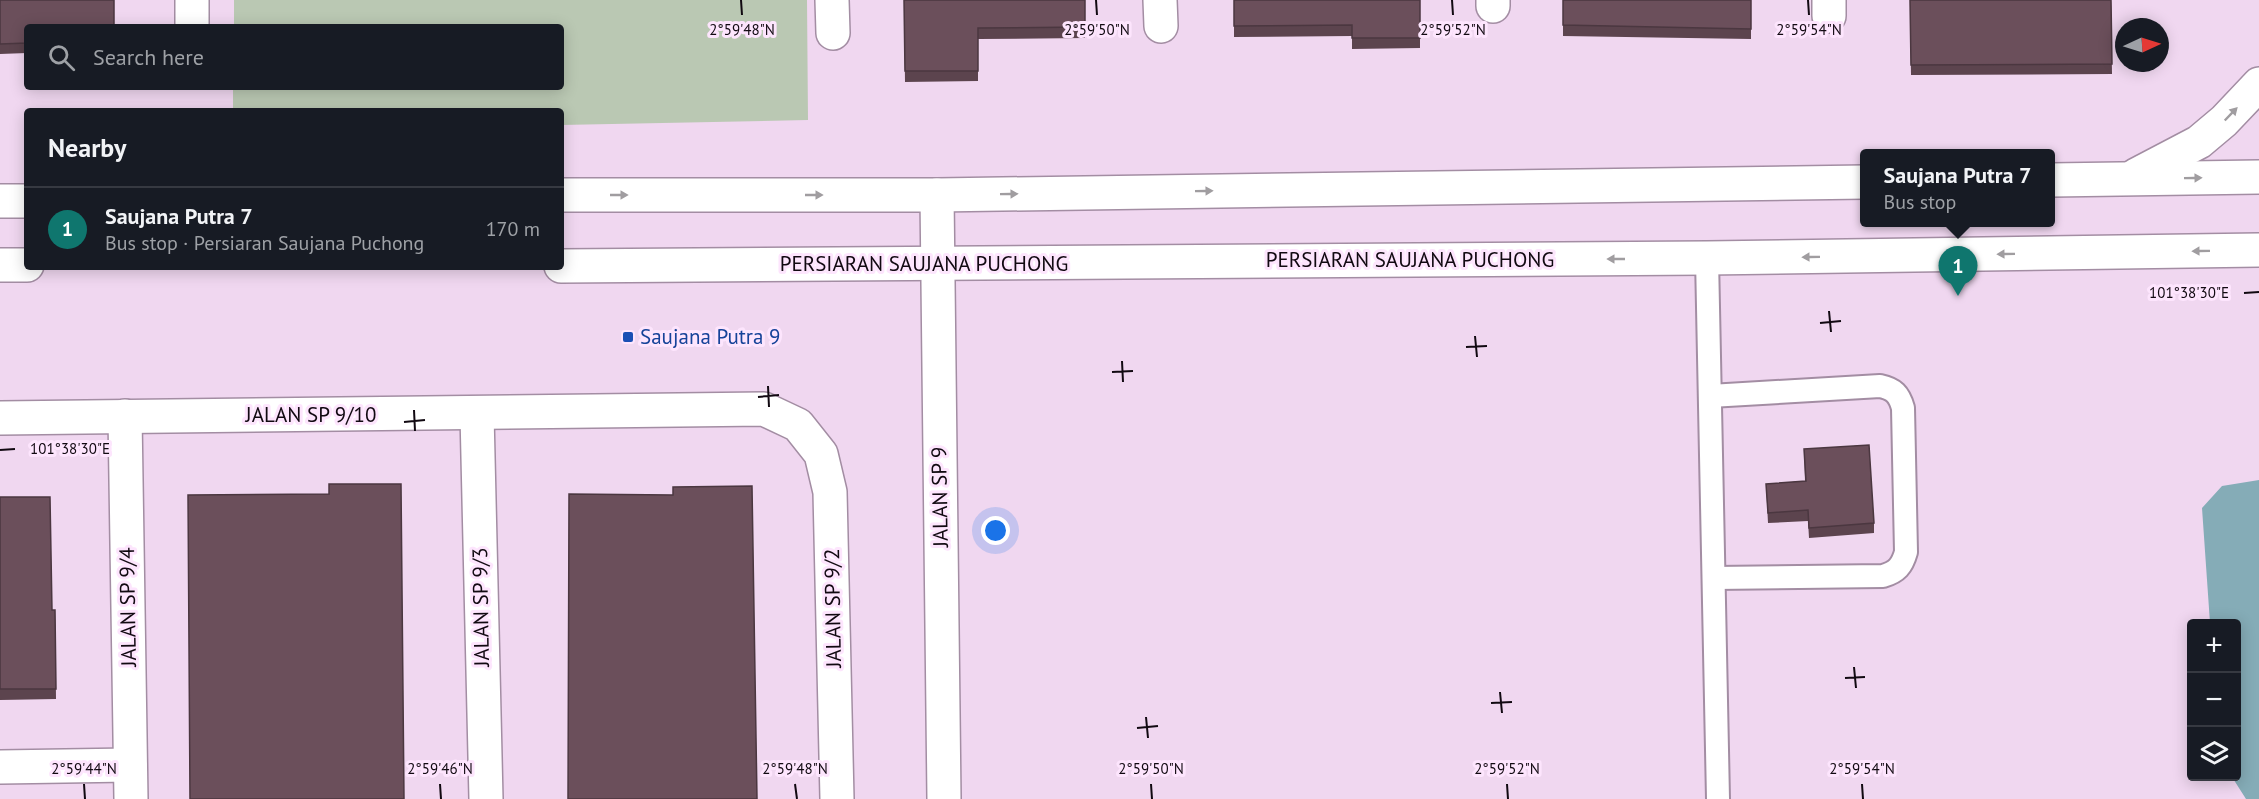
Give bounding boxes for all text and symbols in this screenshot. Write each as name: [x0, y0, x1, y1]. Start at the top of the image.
north arrow: [2115, 18, 2169, 72]
text: 2°59'48"N: [709, 20, 775, 39]
text: 2°59'50"N: [1064, 20, 1130, 39]
text: 2°59'52"N: [1420, 20, 1486, 39]
text: 2°59'54"N: [1776, 20, 1842, 39]
search box: [24, 24, 564, 90]
icon: search: [45, 41, 78, 74]
text: Search here: [93, 43, 204, 71]
one-way arrow: [2223, 107, 2237, 121]
text: Nearby: [48, 131, 126, 164]
popup: [1860, 149, 2055, 227]
text: Saujana Putra 7: [1884, 161, 2031, 189]
one-way arrow: [2184, 173, 2203, 183]
one-way arrow: [1195, 186, 1214, 196]
one-way arrow: [1000, 189, 1019, 198]
text: Bus stop: [1884, 189, 1956, 215]
one-way arrow: [610, 190, 629, 200]
one-way arrow: [805, 190, 824, 200]
text: Saujana Putra 7: [105, 202, 253, 230]
text: 1: [62, 216, 73, 242]
text: 170 m: [486, 216, 540, 242]
text: Bus stop · Persiaran Saujana Puchong: [105, 230, 424, 256]
street label: PERSIARAN SAUJANA PUCHONG: [1266, 246, 1554, 273]
pin: 1: [1938, 246, 1978, 296]
one-way arrow: [2191, 246, 2210, 256]
one-way arrow: [1996, 249, 2015, 259]
street label: PERSIARAN SAUJANA PUCHONG: [780, 250, 1068, 277]
one-way arrow: [1801, 252, 1820, 262]
one-way arrow: [1606, 254, 1625, 264]
text: 101°38'30"E: [2149, 283, 2229, 302]
place label: Saujana Putra 9: [640, 323, 780, 350]
marker: Saujana Putra 9: [621, 330, 635, 344]
street label: JALAN SP 9/10: [245, 401, 376, 428]
text: 101°38'30"E: [30, 439, 110, 458]
street label: JALAN SP 9: [925, 447, 954, 548]
your location: [981, 516, 1010, 545]
street label: JALAN SP 9/4: [113, 547, 142, 668]
street label: JALAN SP 9/3: [466, 547, 495, 668]
street label: JALAN SP 9/2: [818, 548, 847, 669]
map controls: [2187, 619, 2241, 781]
button: +: [2187, 619, 2241, 673]
button: −: [2187, 673, 2241, 727]
button: layers: [2187, 727, 2241, 781]
text: 2°59'44"N: [51, 759, 117, 778]
text: 2°59'46"N: [407, 759, 473, 778]
text: 2°59'48"N: [762, 759, 828, 778]
text: 2°59'50"N: [1118, 759, 1184, 778]
text: 2°59'52"N: [1474, 759, 1540, 778]
text: 2°59'54"N: [1829, 759, 1895, 778]

